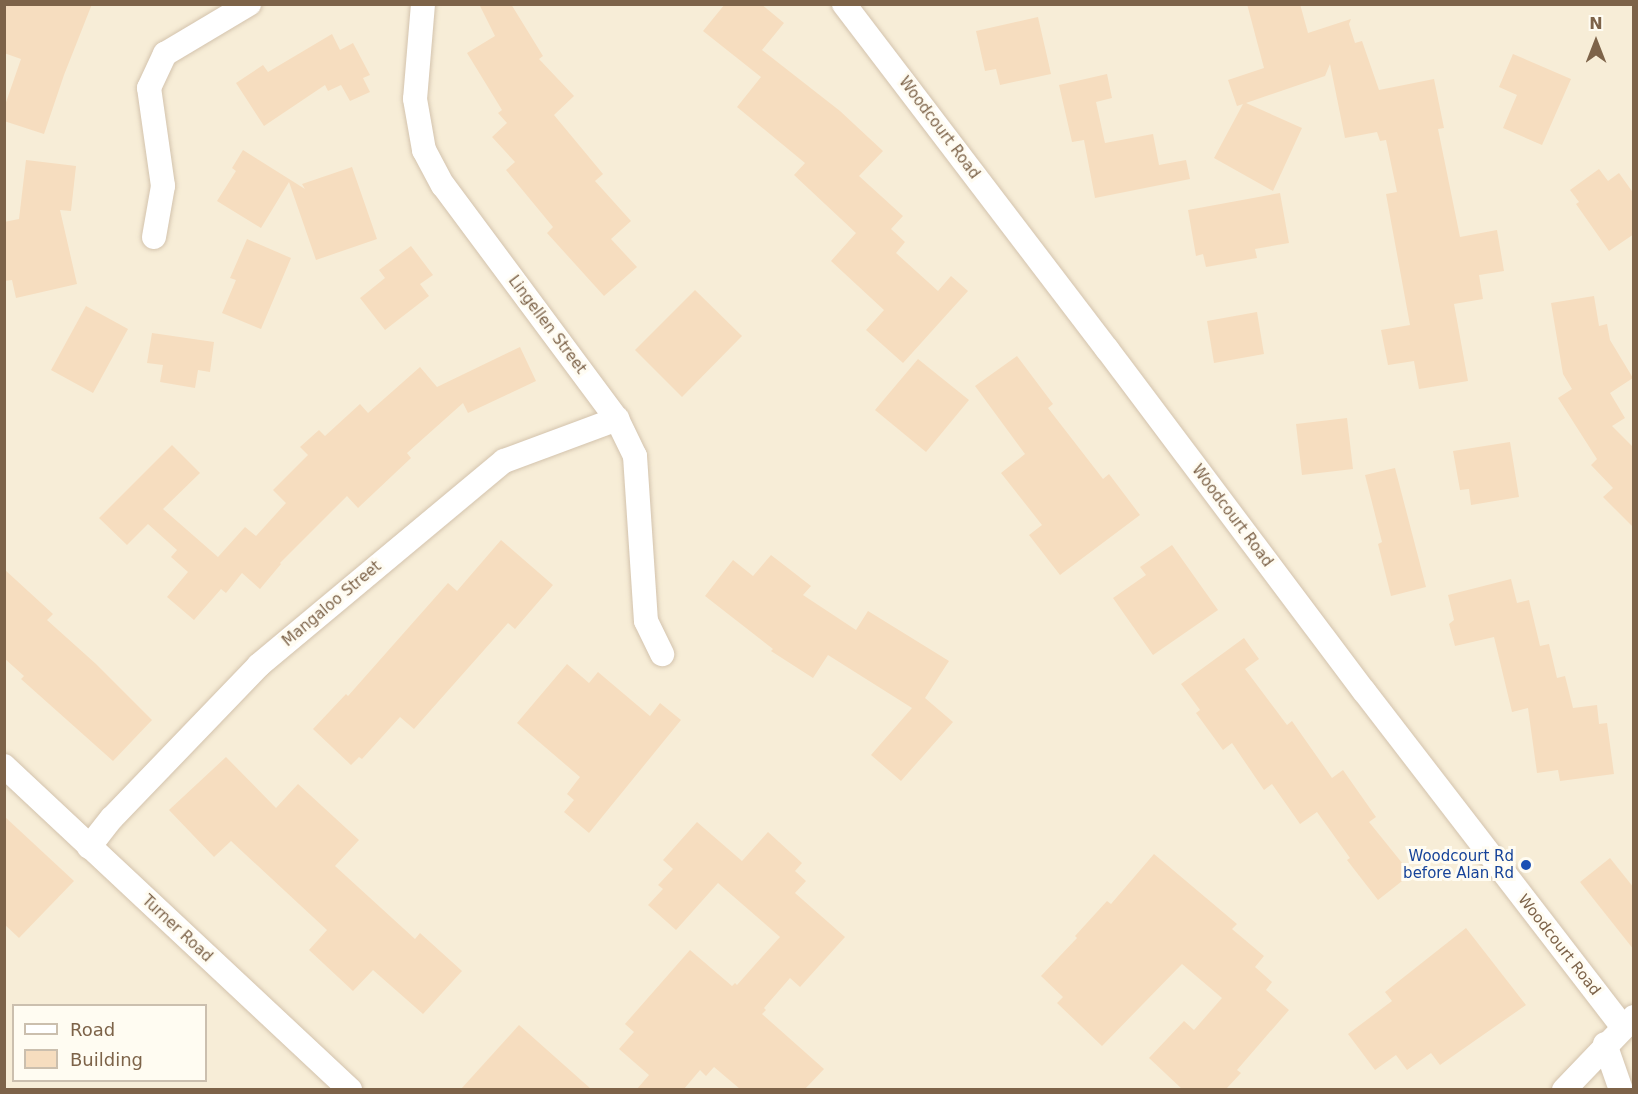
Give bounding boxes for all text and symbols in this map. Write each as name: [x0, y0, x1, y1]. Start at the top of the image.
north arrow: [1566, 12, 1626, 72]
text: N: [1589, 14, 1603, 33]
street label: Woodcourt Road: [895, 73, 983, 183]
street label: Lingellen Street: [504, 272, 590, 378]
street label: Woodcourt Road: [1188, 461, 1276, 571]
street label: Mangaloo Street: [279, 558, 385, 650]
place label: Woodcourt Rd before Alan Rd: [1403, 847, 1514, 882]
marker: Woodcourt Rd before Alan Rd: [1519, 858, 1533, 872]
street label: Woodcourt Road: [1514, 891, 1604, 999]
street label: Turner Road: [138, 892, 216, 966]
legend: [12, 1004, 207, 1082]
text: Road: [70, 1019, 115, 1040]
text: Building: [70, 1049, 143, 1070]

